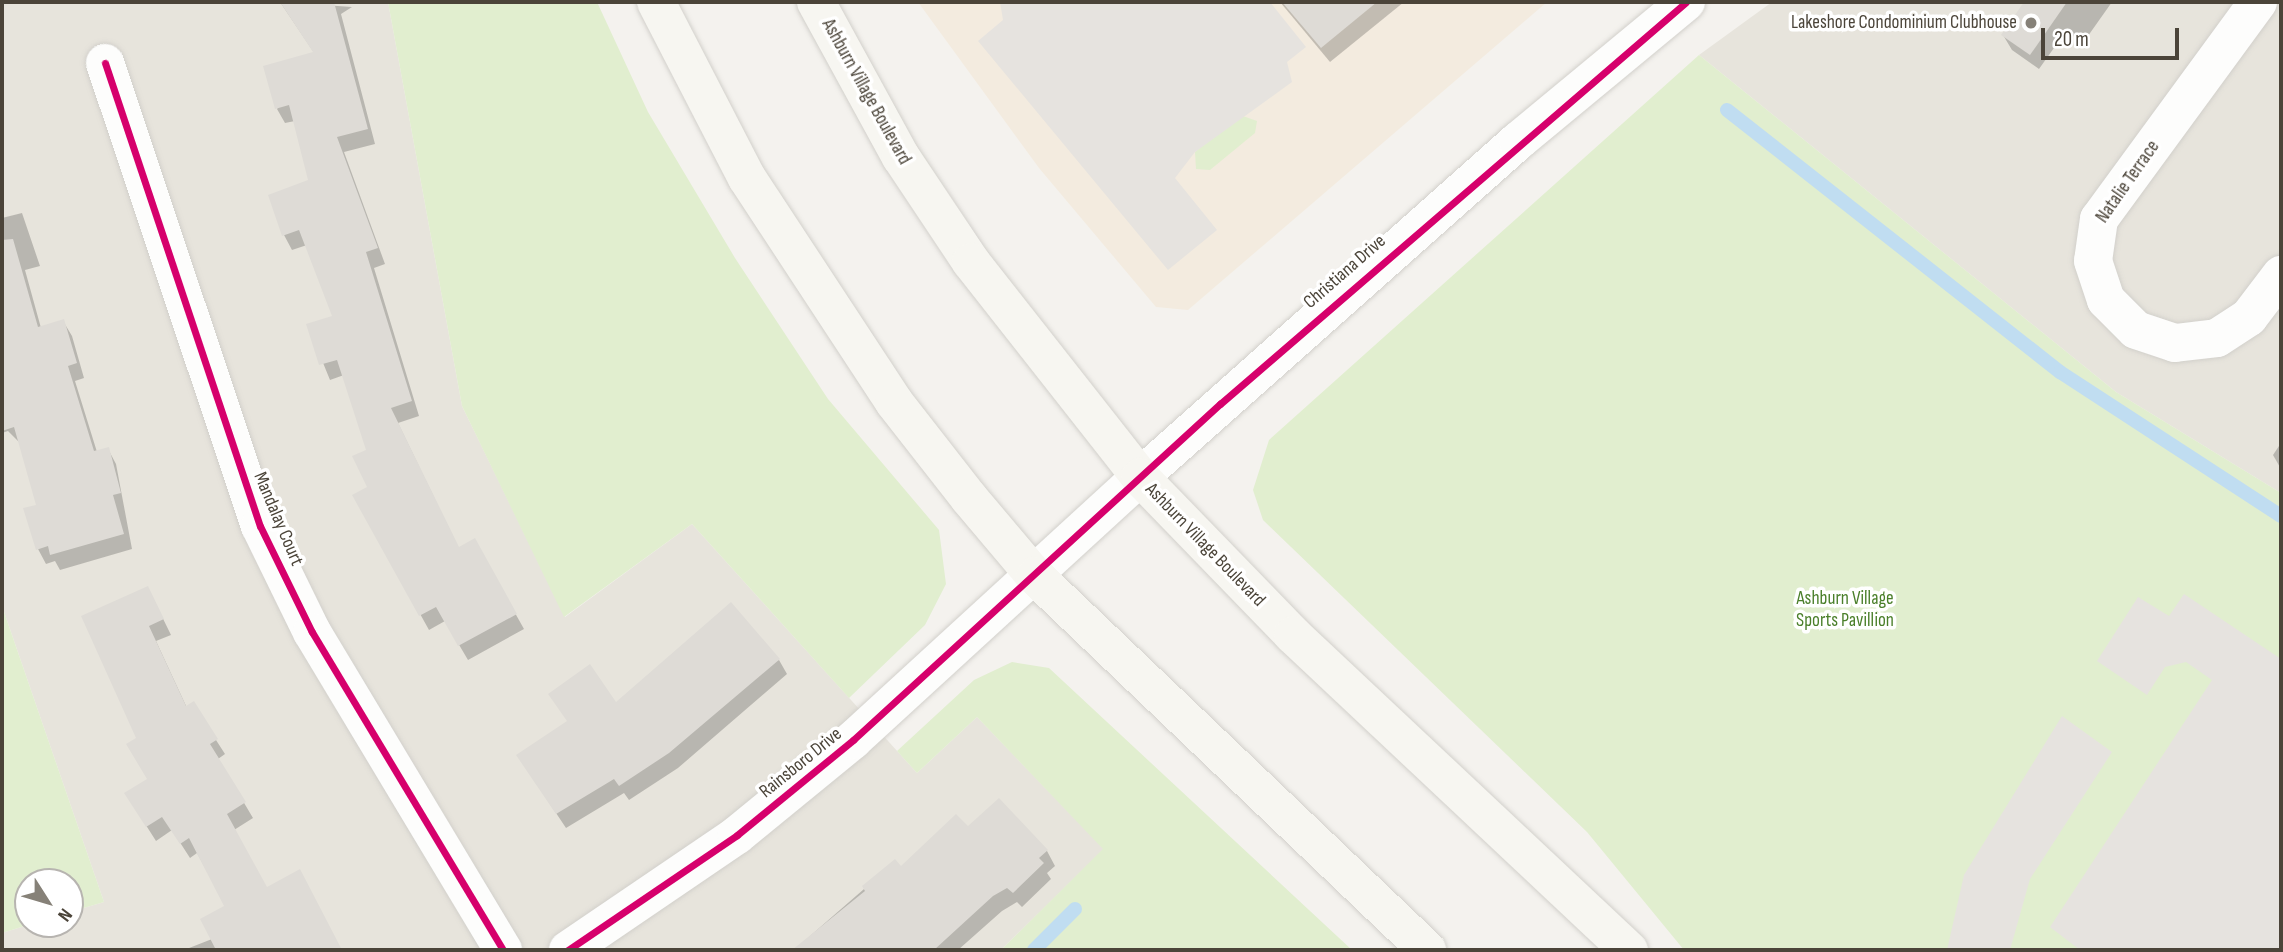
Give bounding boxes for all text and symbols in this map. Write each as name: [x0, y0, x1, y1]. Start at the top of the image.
place label: Lakeshore Condominium Clubhouse: [1791, 12, 2017, 34]
scale bar: [2045, 14, 2183, 58]
street label: Ashburn Village Boulevard: [817, 15, 915, 169]
marker: Lakeshore Condominium Clubhouse: [2023, 15, 2039, 31]
text: 20 m: [2054, 27, 2089, 52]
street label: Natalie Terrace: [2091, 136, 2165, 228]
street label: Christiana Drive: [1299, 230, 1391, 314]
street label: Mandalay Court: [248, 469, 308, 569]
street label: Ashburn Village Boulevard: [1140, 478, 1270, 612]
park label: Ashburn Village Sports Pavillion: [1796, 588, 1894, 632]
street label: Rainsboro Drive: [755, 723, 847, 803]
north arrow: [14, 868, 84, 938]
text: N: [52, 904, 77, 926]

